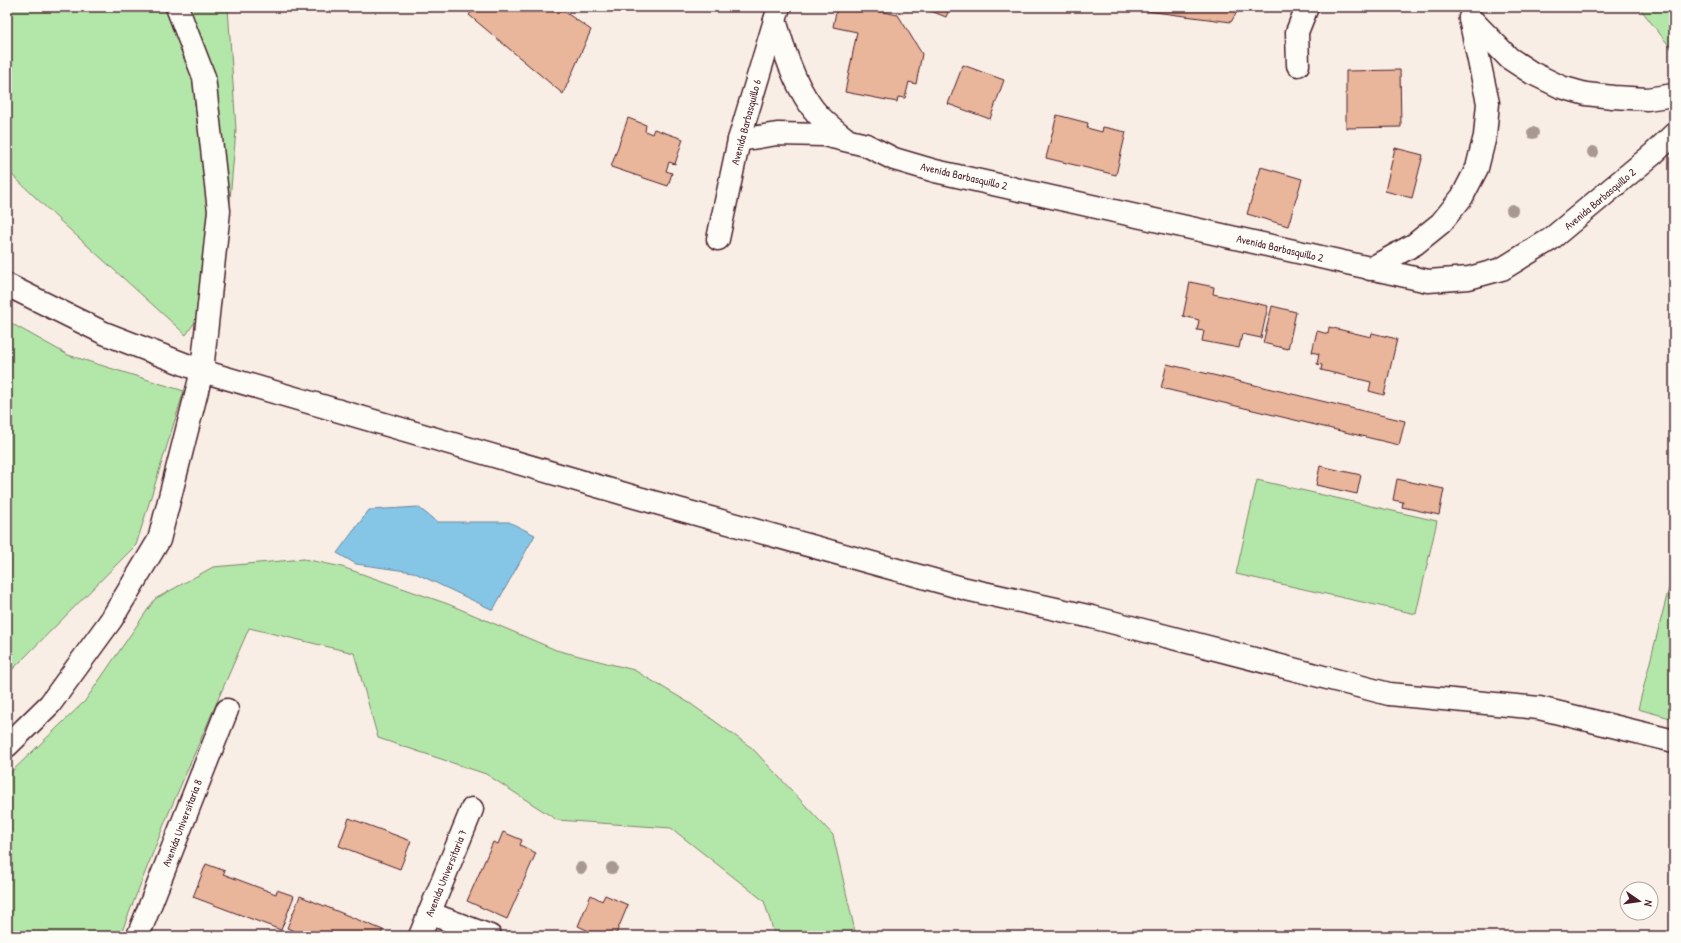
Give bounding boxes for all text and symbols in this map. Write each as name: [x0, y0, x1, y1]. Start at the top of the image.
street label: Avenida Barbasquillo 6: [728, 77, 764, 166]
street label: Avenida Barbasquillo 2: [919, 159, 1009, 193]
street label: Avenida Barbasquillo 2: [1562, 165, 1638, 233]
street label: Avenida Barbasquillo 2: [1235, 231, 1325, 265]
street label: Avenida Universitaria 8: [159, 777, 205, 869]
street label: Avenida Universitaria 7: [422, 827, 470, 919]
north arrow: [1619, 881, 1659, 921]
text: N: [1641, 899, 1656, 908]

